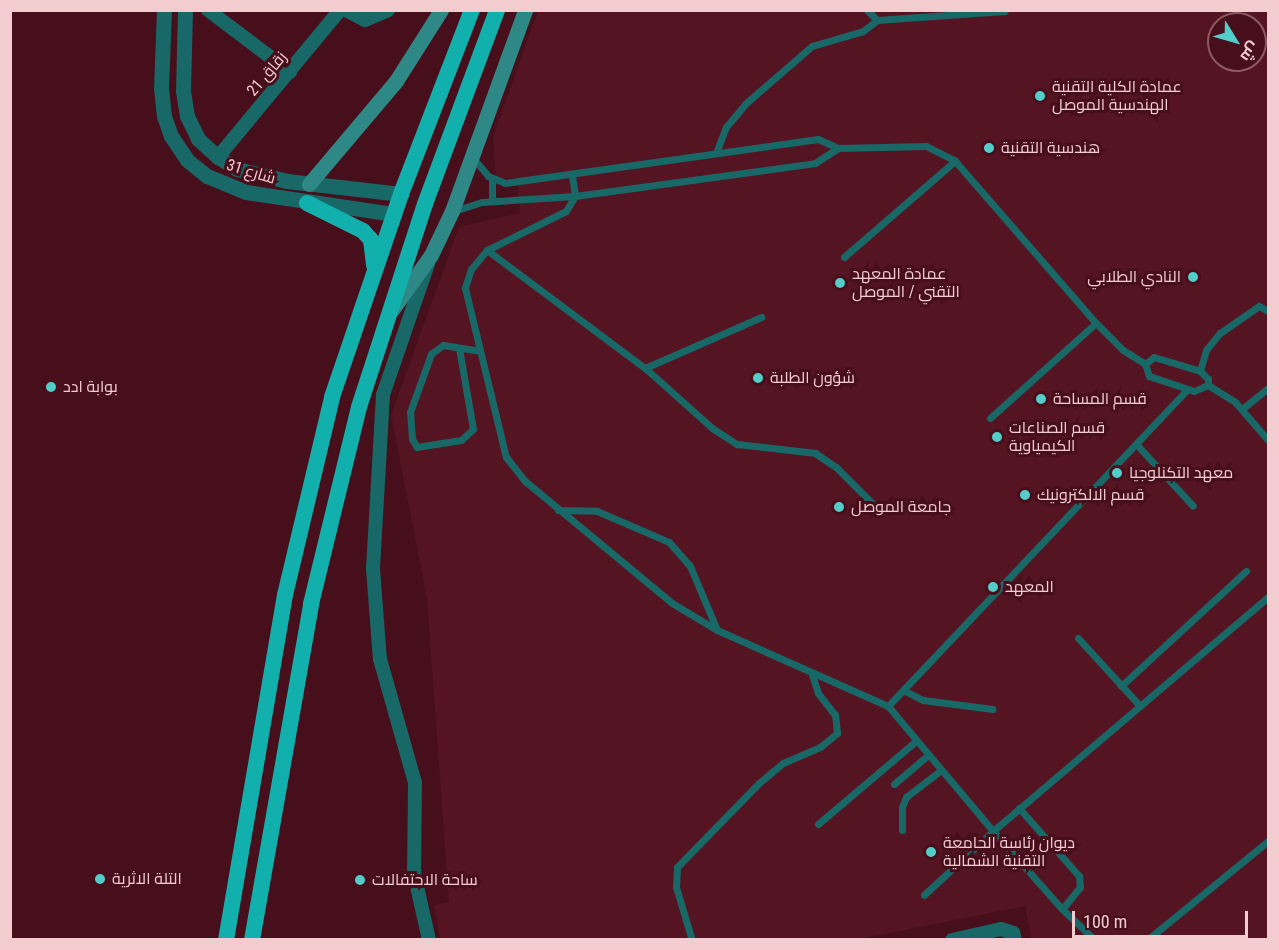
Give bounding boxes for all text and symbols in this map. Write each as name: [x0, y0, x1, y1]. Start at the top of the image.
north arrow: [1207, 12, 1267, 72]
text: ش: [1236, 38, 1264, 66]
street label: زقاق 21: [243, 48, 291, 100]
place label: عمادة الكلية التقنية الهندسية الموصل: [1052, 77, 1182, 115]
marker: عمادة الكلية التقنية الهندسية الموصل: [1033, 89, 1047, 103]
place label: هندسية التقنية: [1001, 138, 1100, 158]
marker: هندسية التقنية: [982, 141, 996, 155]
street label: شارع 31: [224, 155, 278, 189]
place label: عمادة المعهد التقني / الموصل: [852, 264, 960, 302]
place label: النادي الطلابي: [1087, 267, 1181, 287]
marker: النادي الطلابي: [1186, 270, 1200, 284]
marker: عمادة المعهد التقني / الموصل: [833, 276, 847, 290]
place label: شؤون الطلبة: [770, 368, 855, 388]
marker: شؤون الطلبة: [751, 371, 765, 385]
place label: بوابة ادد: [63, 377, 118, 397]
marker: بوابة ادد: [44, 380, 58, 394]
place label: قسم المساحة: [1053, 389, 1147, 409]
marker: قسم المساحة: [1034, 392, 1048, 406]
place label: قسم الصناعات الكيمياوية: [1009, 418, 1105, 456]
marker: قسم الصناعات الكيمياوية: [990, 430, 1004, 444]
place label: معهد التكنلوجيا: [1129, 463, 1233, 483]
marker: معهد التكنلوجيا: [1110, 466, 1124, 480]
place label: قسم الالكترونيك: [1037, 485, 1144, 505]
marker: قسم الالكترونيك: [1018, 488, 1032, 502]
place label: جامعة الموصل: [851, 497, 951, 517]
marker: جامعة الموصل: [832, 500, 846, 514]
place label: المعهد: [1005, 577, 1054, 597]
marker: المعهد: [986, 580, 1000, 594]
place label: ديوان رئاسة الجامعة التقنية الشمالية: [943, 833, 1075, 871]
marker: ديوان رئاسة الجامعة التقنية الشمالية: [924, 845, 938, 859]
place label: التلة الاثرية: [112, 869, 182, 889]
place label: ساحة الاحتفالات: [372, 870, 478, 890]
marker: التلة الاثرية: [93, 872, 107, 886]
marker: ساحة الاحتفالات: [353, 873, 367, 887]
scale bar: [1075, 899, 1250, 937]
text: 100 m: [1083, 911, 1127, 932]

